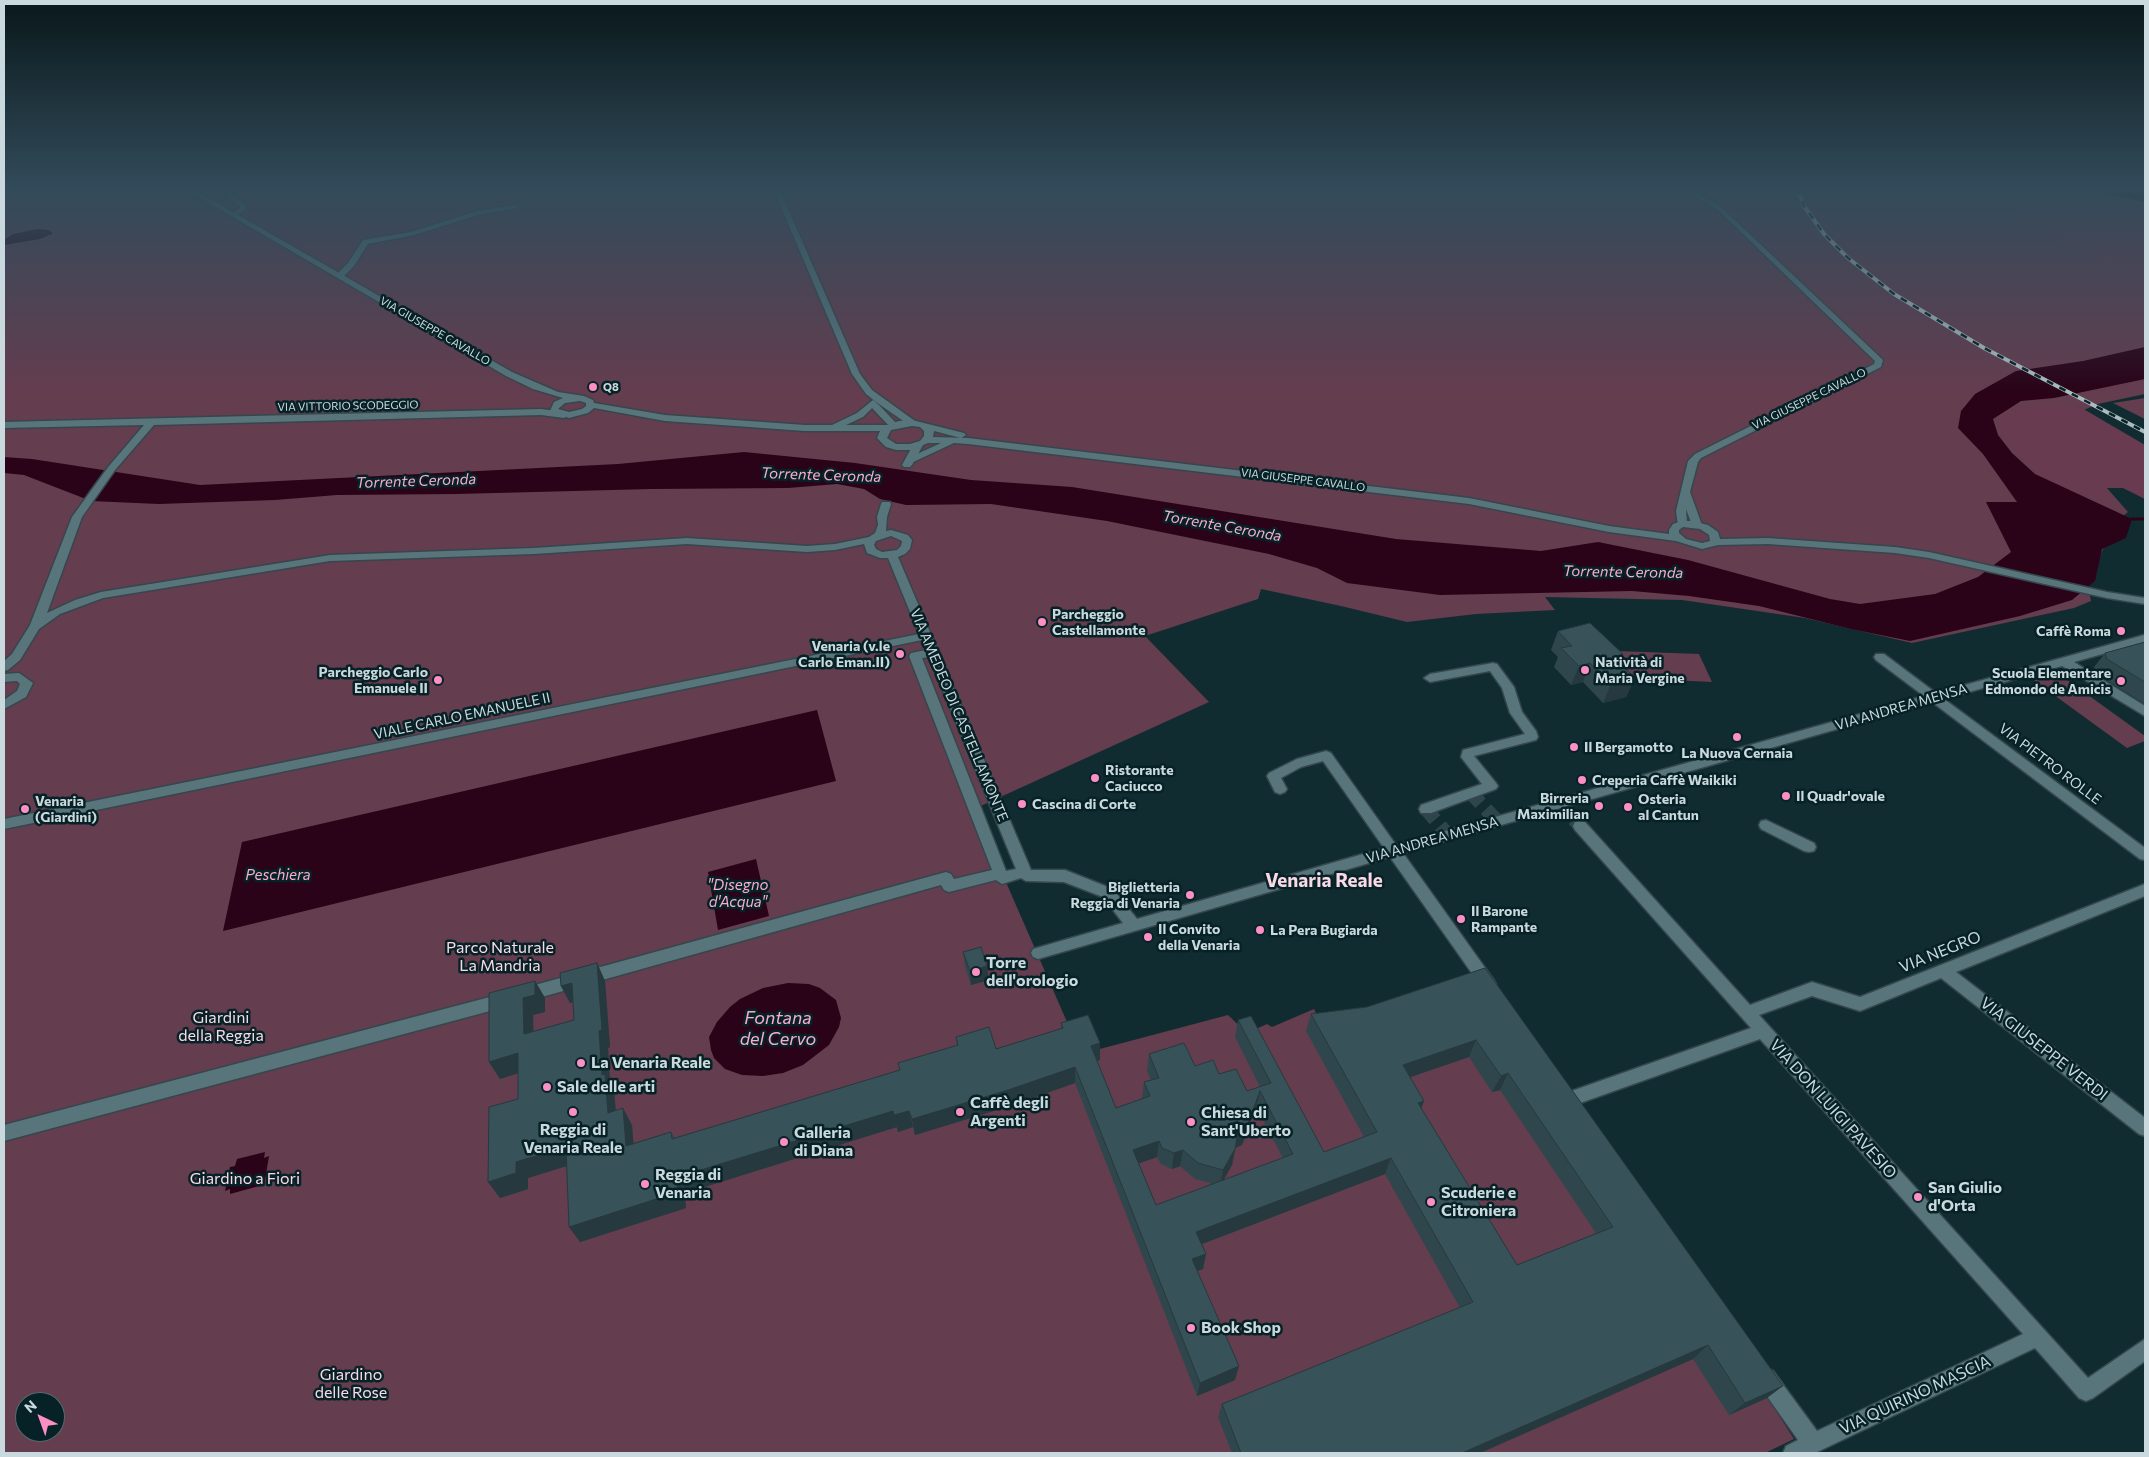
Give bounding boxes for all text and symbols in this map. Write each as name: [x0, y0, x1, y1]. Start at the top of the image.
street label: VIA GIUSEPPE CAVALLO: [378, 294, 492, 368]
street label: VIA GIUSEPPE CAVALLO: [1750, 366, 1868, 432]
place label: Q8: [603, 380, 619, 394]
marker: Q8: [587, 381, 599, 393]
street label: VIA VITTORIO SCODEGGIO: [277, 398, 419, 414]
water label: Torrente Ceronda: [760, 464, 882, 486]
street label: VIA GIUSEPPE CAVALLO: [1240, 466, 1366, 494]
water label: Torrente Ceronda: [355, 470, 477, 492]
water label: Torrente Ceronda: [1161, 507, 1283, 545]
water label: Torrente Ceronda: [1563, 562, 1683, 582]
street label: VIA AMEDEO DI CASTELLAMONTE: [906, 606, 1012, 824]
place label: Parcheggio Castellamonte: [1052, 606, 1146, 638]
marker: Parcheggio Castellamonte: [1036, 616, 1048, 628]
place label: Caffè Roma: [2036, 623, 2111, 639]
marker: Caffè Roma: [2115, 625, 2127, 637]
place label: Venaria (v.le Carlo Eman.II): [798, 638, 890, 670]
marker: Venaria (v.le Carlo Eman.II): [894, 648, 906, 660]
place label: Natività di Maria Vergine: [1595, 654, 1685, 686]
place label: Parcheggio Carlo Emanuele II: [318, 664, 428, 696]
marker: Natività di Maria Vergine: [1579, 664, 1591, 676]
place label: Scuola Elementare Edmondo de Amicis: [1985, 665, 2111, 698]
marker: Parcheggio Carlo Emanuele II: [432, 674, 444, 686]
marker: Scuola Elementare Edmondo de Amicis: [2115, 675, 2127, 687]
street label: VIA ANDREA MENSA: [1833, 680, 1969, 734]
street label: VIALE CARLO EMANUELE II: [372, 689, 552, 743]
street label: VIA PIETRO ROLLE: [1995, 720, 2105, 808]
marker: La Nuova Cernaia: [1731, 731, 1743, 743]
place label: Il Bergamotto: [1584, 739, 1673, 755]
marker: Il Bergamotto: [1568, 741, 1580, 753]
place label: La Nuova Cernaia: [1681, 745, 1793, 761]
place label: Ristorante Caciucco: [1105, 762, 1174, 794]
marker: Ristorante Caciucco: [1089, 772, 1101, 784]
place label: Creperia Caffè Waikiki: [1592, 772, 1737, 788]
marker: Creperia Caffè Waikiki: [1576, 774, 1588, 786]
place label: Il Quadr'ovale: [1796, 788, 1885, 804]
place label: Birreria Maximilian: [1517, 790, 1589, 822]
marker: Il Quadr'ovale: [1780, 790, 1792, 802]
place label: Osteria al Cantun: [1638, 791, 1699, 824]
place label: Venaria (Giardini): [35, 793, 97, 826]
place label: Cascina di Corte: [1032, 796, 1136, 812]
marker: Cascina di Corte: [1016, 798, 1028, 810]
marker: Birreria Maximilian: [1593, 800, 1605, 812]
marker: Osteria al Cantun: [1622, 801, 1634, 813]
marker: Venaria (Giardini): [19, 803, 31, 815]
street label: VIA ANDREA MENSA: [1364, 813, 1500, 867]
water label: Peschiera: [245, 866, 311, 884]
district label: Venaria Reale: [1265, 870, 1383, 892]
water label: "Disegno d'Acqua": [708, 876, 768, 911]
place label: Biglietteria Reggia di Venaria: [1070, 879, 1180, 912]
marker: Biglietteria Reggia di Venaria: [1184, 889, 1196, 901]
place label: Il Barone Rampante: [1471, 903, 1537, 936]
marker: Il Barone Rampante: [1455, 913, 1467, 925]
place label: Il Convito della Venaria: [1158, 921, 1240, 954]
place label: La Pera Bugiarda: [1270, 922, 1378, 938]
marker: La Pera Bugiarda: [1254, 924, 1266, 936]
street label: VIA NEGRO: [1896, 927, 1984, 977]
marker: Il Convito della Venaria: [1142, 931, 1154, 943]
park label: Parco Naturale La Mandria: [446, 938, 554, 976]
place label: Torre dell'orologio: [986, 953, 1078, 991]
marker: Torre dell'orologio: [970, 966, 982, 978]
street label: VIA GIUSEPPE VERDI: [1976, 993, 2112, 1105]
water label: Fontana del Cervo: [740, 1007, 816, 1050]
park label: Giardini della Reggia: [178, 1008, 264, 1046]
street label: VIA DON LUIGI PAVESIO: [1765, 1036, 1901, 1182]
place label: La Venaria Reale: [591, 1053, 711, 1073]
marker: La Venaria Reale: [575, 1057, 587, 1069]
place label: Sale delle arti: [557, 1077, 655, 1097]
marker: Sale delle arti: [541, 1081, 553, 1093]
place label: Caffè degli Argenti: [970, 1093, 1049, 1131]
place label: Chiesa di Sant'Uberto: [1201, 1103, 1291, 1141]
marker: Reggia di Venaria Reale: [567, 1106, 579, 1118]
marker: Caffè degli Argenti: [954, 1106, 966, 1118]
marker: Chiesa di Sant'Uberto: [1185, 1116, 1197, 1128]
place label: Reggia di Venaria Reale: [523, 1120, 623, 1158]
place label: Galleria di Diana: [794, 1123, 853, 1161]
marker: Galleria di Diana: [778, 1136, 790, 1148]
place label: Reggia di Venaria: [655, 1165, 721, 1203]
park label: Giardino a Fiori: [190, 1169, 300, 1189]
marker: Reggia di Venaria: [639, 1178, 651, 1190]
place label: San Giulio d'Orta: [1928, 1178, 2002, 1216]
place label: Scuderie e Citroniera: [1441, 1183, 1516, 1221]
marker: San Giulio d'Orta: [1912, 1191, 1924, 1203]
marker: Scuderie e Citroniera: [1425, 1196, 1437, 1208]
place label: Book Shop: [1201, 1318, 1281, 1338]
marker: Book Shop: [1185, 1322, 1197, 1334]
street label: VIA QUIRINO MASCIA: [1836, 1352, 1994, 1438]
park label: Giardino delle Rose: [315, 1365, 387, 1403]
north arrow: [15, 1392, 65, 1442]
text: N: [21, 1396, 40, 1416]

